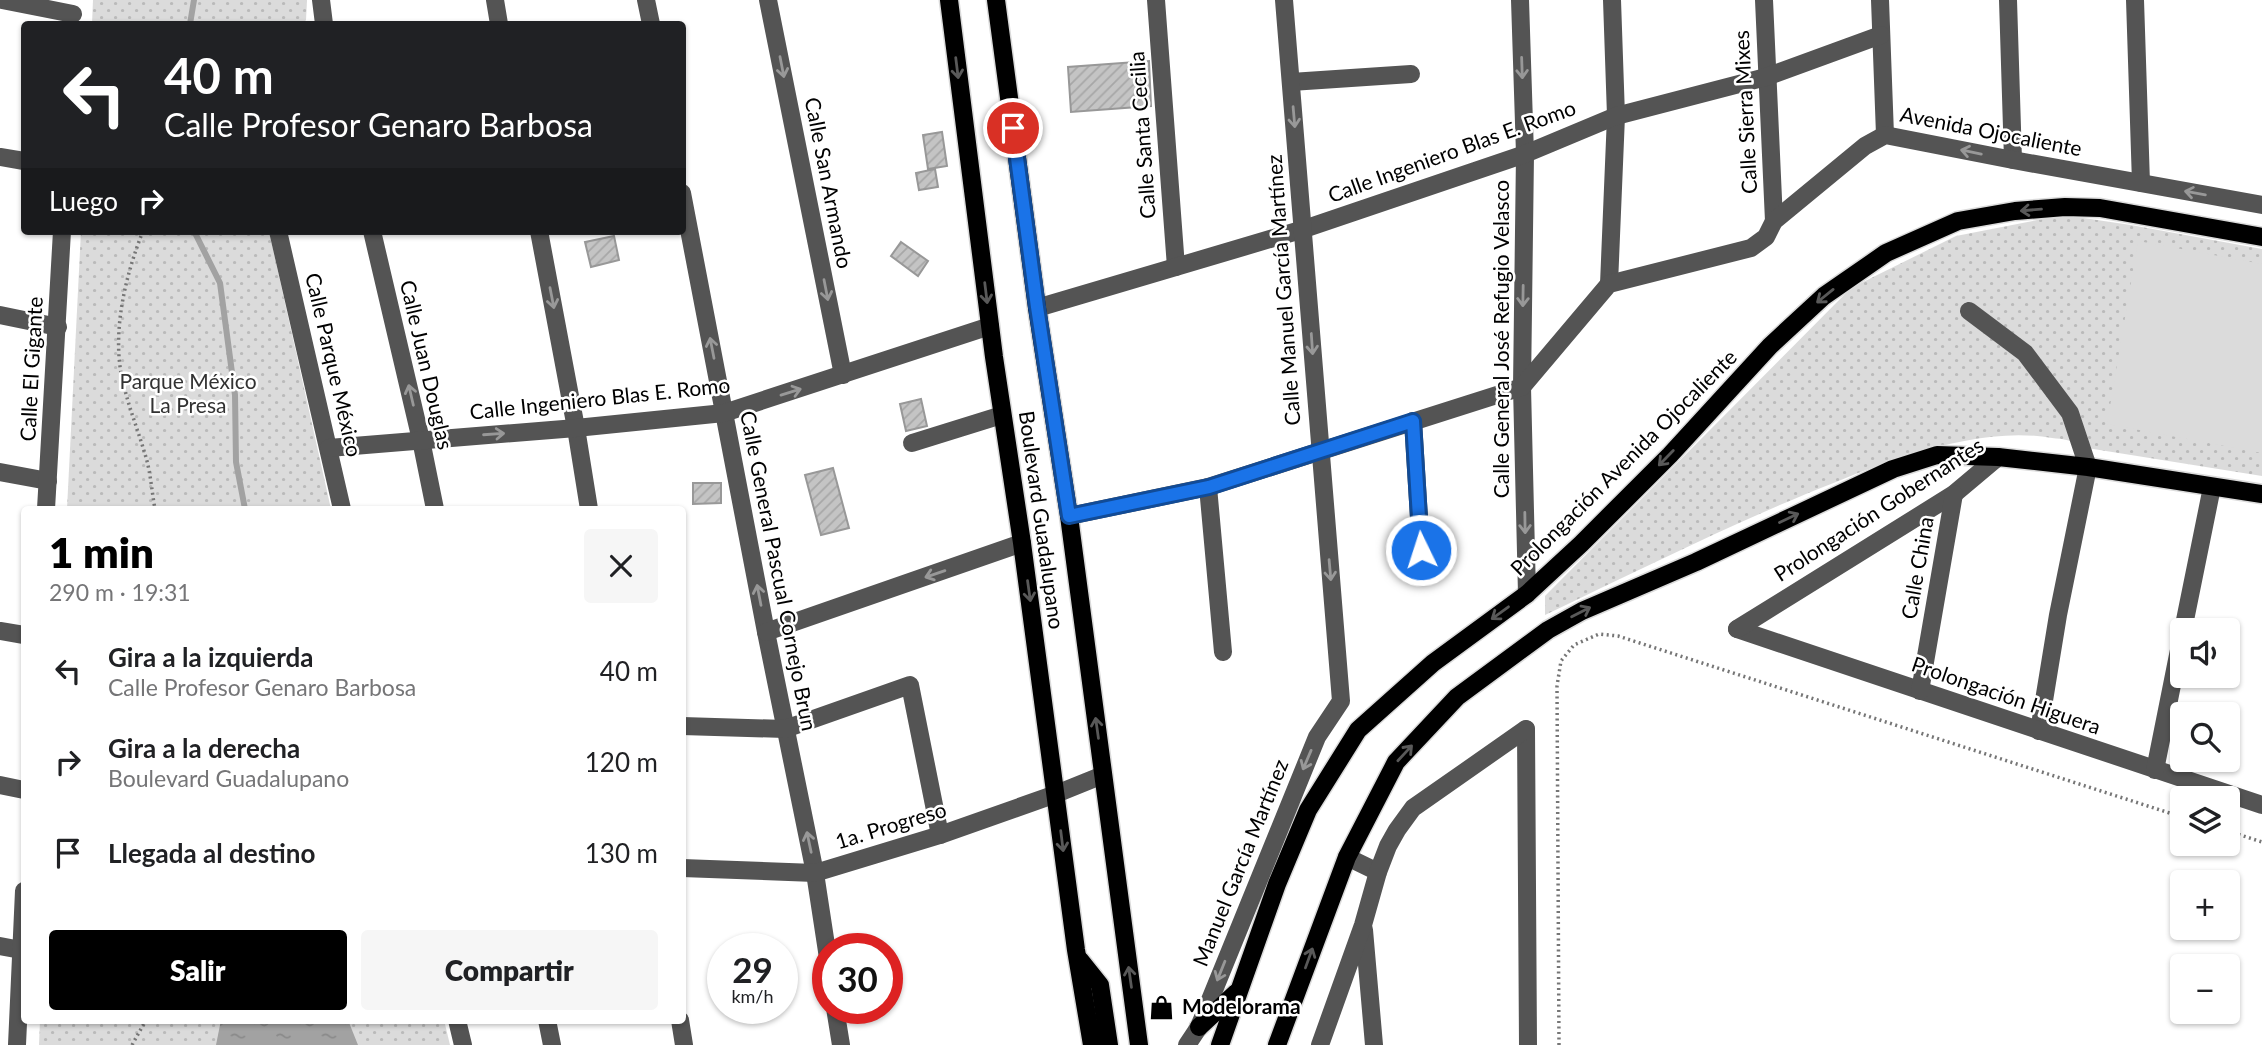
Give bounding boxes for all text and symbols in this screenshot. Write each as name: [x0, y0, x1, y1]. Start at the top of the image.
street label: Calle Sierra Mixes: [1728, 30, 1761, 194]
text: 40 m: [164, 46, 274, 104]
icon: left: [49, 49, 140, 140]
street label: Calle Santa Cecilia: [1123, 51, 1160, 220]
one-way arrow: [775, 55, 789, 78]
one-way arrow: [951, 56, 964, 79]
one-way arrow: [1516, 56, 1529, 79]
street label: Calle Ingeniero Blas E. Romo: [1324, 94, 1579, 207]
street label: Calle San Armando: [801, 95, 858, 271]
pin: [983, 98, 1043, 158]
street label: Avenida Ojocaliente: [1898, 101, 2084, 160]
text: Calle Profesor Genaro Barbosa: [164, 105, 593, 144]
one-way arrow: [1288, 105, 1301, 128]
icon: arrive: [994, 109, 1032, 147]
one-way arrow: [1960, 144, 1983, 158]
street label: Calle Manuel García Martínez: [1261, 154, 1304, 426]
street label: Calle General José Refugio Velasco: [1488, 180, 1513, 498]
icon: right: [132, 182, 170, 220]
text: Luego: [49, 185, 118, 217]
one-way arrow: [2184, 185, 2207, 199]
one-way arrow: [2021, 204, 2043, 217]
street label: Calle Parque México: [301, 270, 368, 459]
street label: Calle Juan Douglas: [396, 278, 459, 452]
one-way arrow: [820, 278, 834, 301]
one-way arrow: [979, 282, 992, 304]
one-way arrow: [1516, 284, 1530, 307]
one-way arrow: [545, 286, 559, 309]
one-way arrow: [1817, 288, 1835, 304]
street label: Calle El Gigante: [14, 296, 47, 442]
one-way arrow: [1306, 332, 1319, 354]
one-way arrow: [704, 337, 718, 359]
street label: Prolongación Avenida Ojocaliente: [1505, 344, 1741, 580]
park label: Parque México La Presa: [119, 368, 257, 417]
street label: Calle Ingeniero Blas E. Romo: [468, 371, 731, 424]
one-way arrow: [403, 384, 417, 407]
one-way arrow: [780, 384, 802, 397]
street label: Calle General Pascual Cornejo Brun: [736, 409, 823, 733]
street label: Boulevard Guadalupano: [1015, 409, 1070, 631]
one-way arrow: [482, 427, 505, 440]
street label: Prolongación Gobernantes: [1769, 432, 1988, 586]
one-way arrow: [1658, 450, 1675, 467]
one-way arrow: [1519, 511, 1532, 534]
one-way arrow: [1778, 511, 1799, 525]
position arrow: [1384, 513, 1458, 587]
street label: Calle China: [1895, 514, 1938, 621]
text: 1 min: [49, 527, 154, 577]
button: close: [584, 529, 658, 603]
one-way arrow: [1324, 559, 1337, 581]
one-way arrow: [924, 568, 946, 581]
text: 290 m · 19:31: [49, 578, 191, 606]
one-way arrow: [1023, 579, 1036, 602]
one-way arrow: [752, 584, 765, 607]
one-way arrow: [1571, 604, 1591, 618]
one-way arrow: [1491, 606, 1510, 621]
map controls: [2170, 618, 2240, 1024]
button: sound: [2170, 618, 2240, 688]
text: Gira a la izquierda: [108, 641, 314, 673]
street label: Prolongación Higuera: [1909, 651, 2104, 739]
icon: left: [49, 652, 87, 690]
text: 40 m: [600, 655, 658, 687]
text: Calle Profesor Genaro Barbosa: [108, 673, 416, 701]
button: search: [2170, 702, 2240, 772]
one-way arrow: [1091, 717, 1104, 739]
text: Gira a la derecha: [108, 732, 300, 764]
icon: right: [49, 743, 87, 781]
one-way arrow: [1396, 745, 1413, 762]
text: 120 m: [585, 746, 658, 778]
one-way arrow: [1300, 749, 1313, 770]
street label: Manuel García Martínez: [1187, 755, 1293, 969]
text: Boulevard Guadalupano: [108, 764, 349, 792]
button: layers: [2170, 786, 2240, 856]
street label: 1a. Progreso: [832, 796, 949, 853]
one-way arrow: [1056, 829, 1069, 852]
one-way arrow: [801, 831, 815, 854]
icon: arrive: [49, 834, 87, 872]
text: Llegada al destino: [108, 837, 315, 869]
text: 130 m: [585, 837, 658, 869]
button: +: [2170, 870, 2240, 940]
button: Salir: [49, 930, 347, 1010]
button: Compartir: [361, 930, 658, 1010]
speed limit sign: 30: [812, 933, 903, 1024]
one-way arrow: [1304, 947, 1316, 969]
text: 29: [732, 948, 773, 990]
button: −: [2170, 954, 2240, 1024]
one-way arrow: [1214, 959, 1227, 981]
one-way arrow: [1124, 966, 1137, 989]
text: km/h: [731, 985, 774, 1007]
shop icon: Modelorama: [1148, 993, 1176, 1021]
place label: Modelorama: [1182, 993, 1301, 1018]

